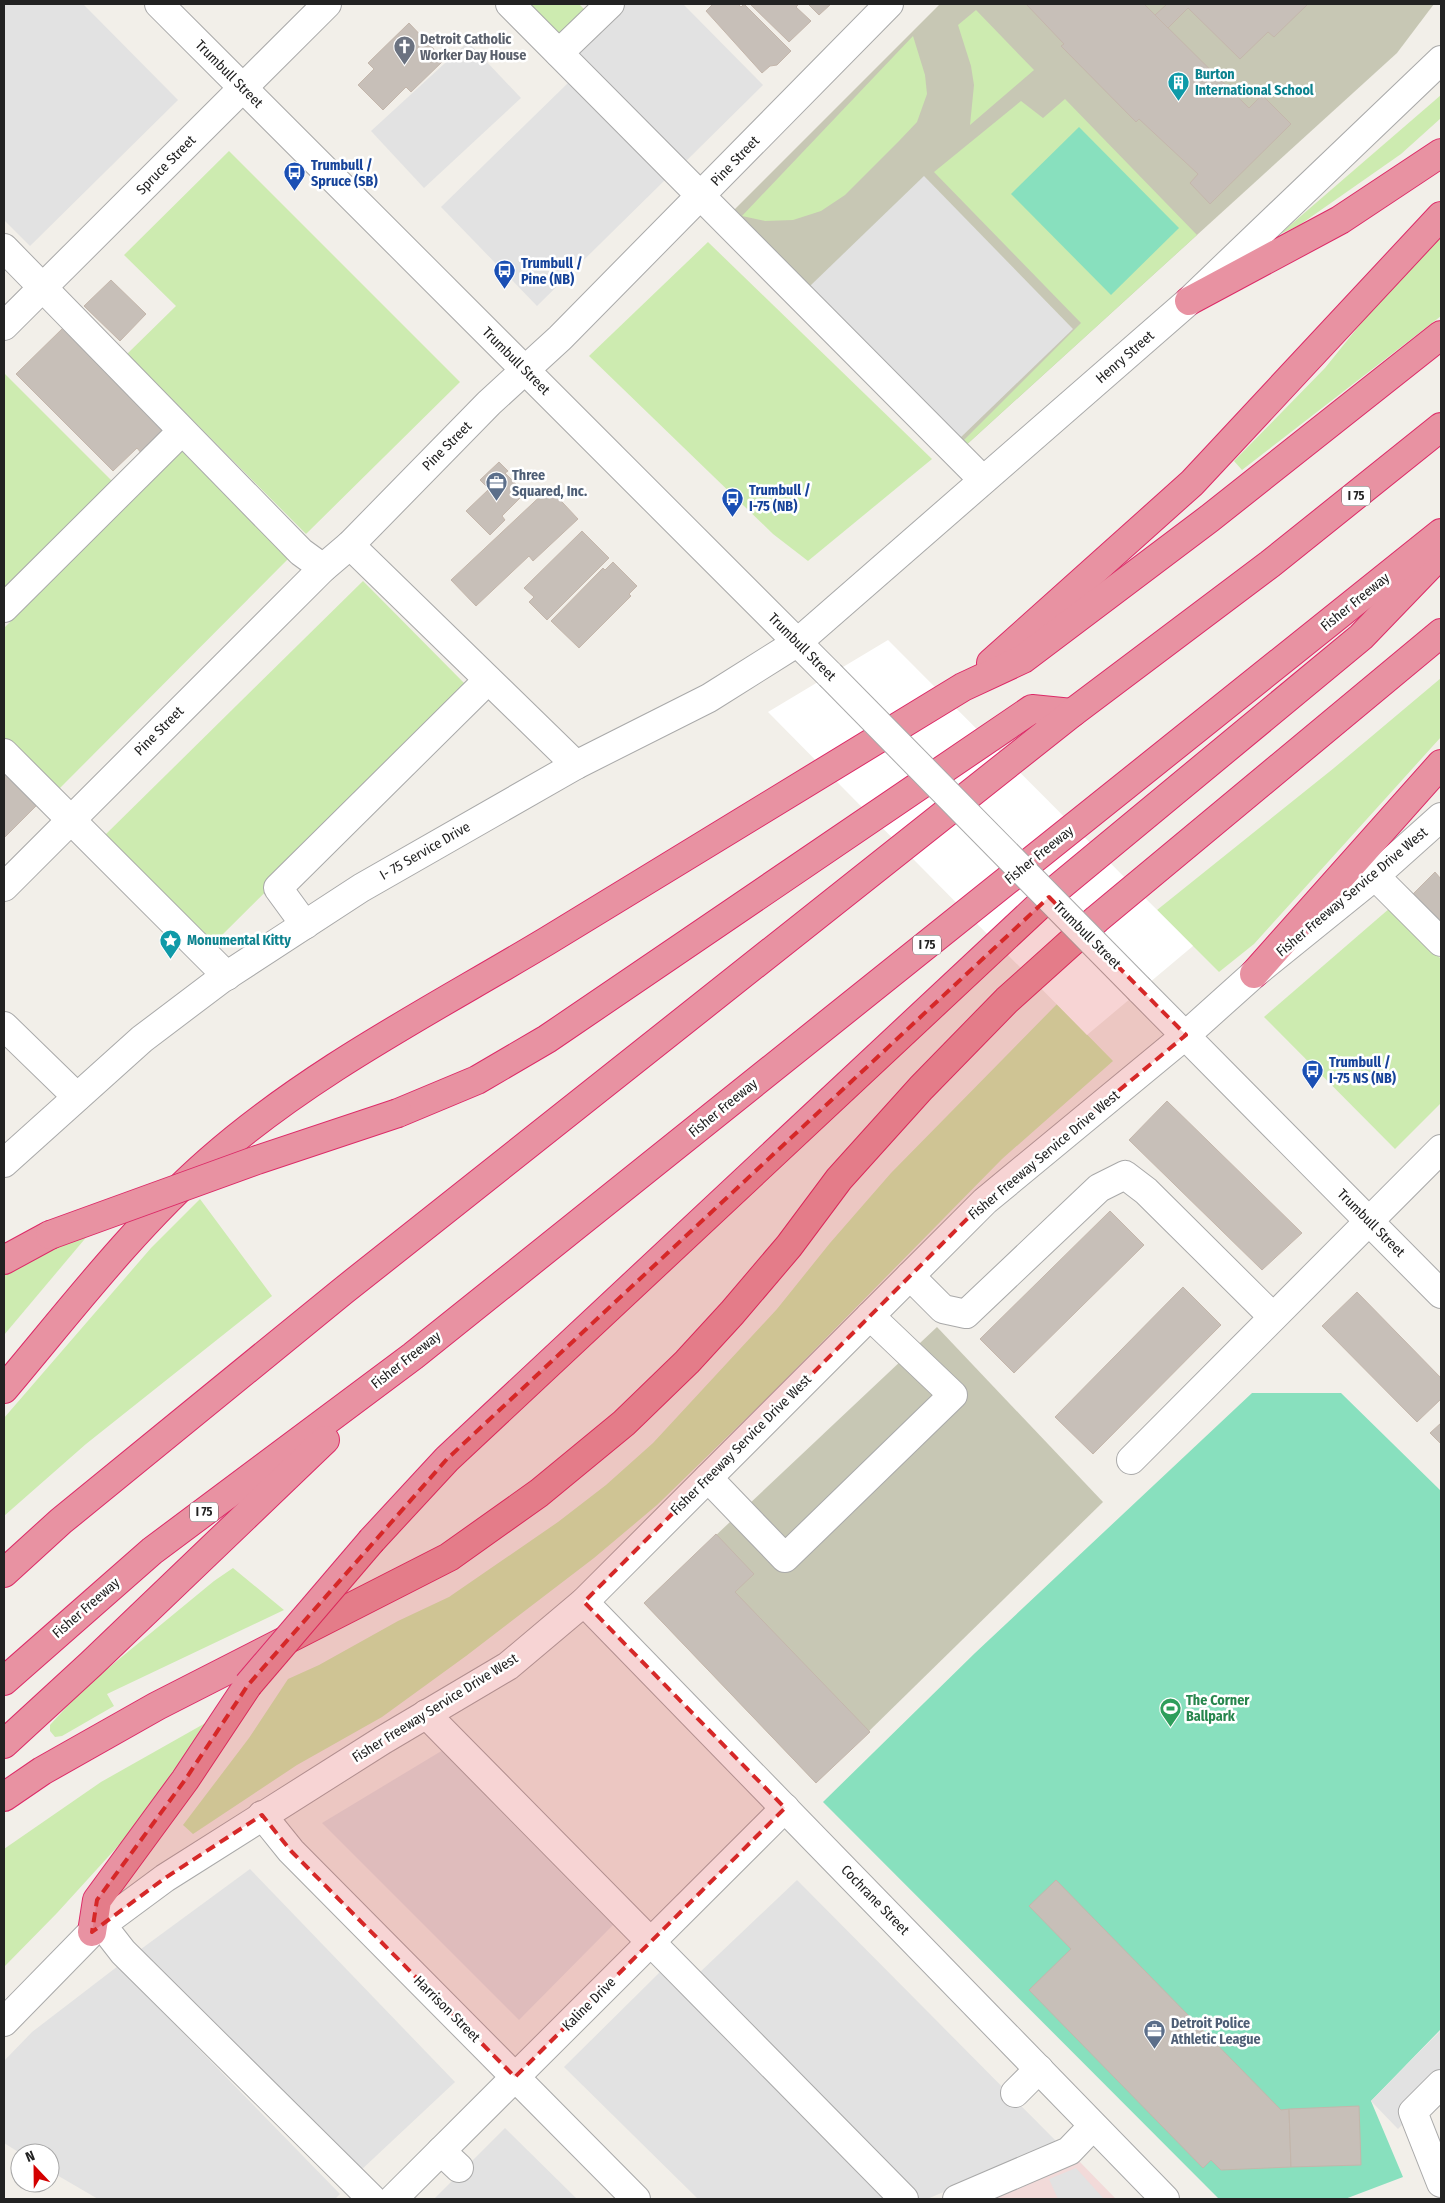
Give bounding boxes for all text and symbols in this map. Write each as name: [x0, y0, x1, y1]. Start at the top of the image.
place label: Detroit Catholic Worker Day House: [420, 31, 526, 64]
church icon: Detroit Catholic Worker Day House: [392, 35, 416, 66]
street label: Trumbull Street: [192, 37, 267, 112]
place label: Burton International School: [1195, 66, 1314, 99]
building icon: Burton International School: [1167, 70, 1191, 101]
street label: Spruce Street: [133, 131, 200, 198]
street label: Pine Street: [707, 132, 763, 190]
place label: Trumbull / Spruce (SB): [311, 157, 378, 190]
bus stop icon: Trumbull / Spruce (SB): [283, 161, 307, 192]
place label: Trumbull / Pine (NB): [521, 255, 583, 288]
bus stop icon: Trumbull / Pine (NB): [493, 259, 517, 290]
street label: Trumbull Street: [479, 324, 554, 399]
street label: Henry Street: [1092, 327, 1158, 387]
street label: Pine Street: [419, 417, 476, 474]
place label: Three Squared, Inc.: [512, 467, 587, 500]
office icon: Three Squared, Inc.: [484, 471, 508, 502]
place label: Trumbull / I-75 (NB): [749, 482, 811, 515]
bus stop icon: Trumbull / I-75 (NB): [721, 486, 745, 517]
road number: I 75: [1342, 486, 1370, 506]
street label: Fisher Freeway: [1317, 569, 1393, 635]
street label: Trumbull Street: [765, 610, 840, 685]
street label: Pine Street: [131, 702, 188, 759]
street label: I- 75 Service Drive: [377, 818, 473, 884]
street label: Fisher Freeway: [1001, 822, 1077, 888]
street label: Fisher Freeway Service Drive West: [1273, 824, 1431, 960]
street label: Trumbull Street: [1050, 898, 1125, 973]
place icon: Monumental Kitty: [159, 928, 183, 959]
place label: Monumental Kitty: [187, 932, 291, 949]
road number: I 75: [913, 936, 941, 954]
place label: Trumbull / I-75 NS (NB): [1329, 1054, 1396, 1087]
bus stop icon: Trumbull / I-75 NS (NB): [1301, 1058, 1325, 1089]
street label: Fisher Freeway: [685, 1075, 761, 1141]
street label: Fisher Freeway Service Drive West: [965, 1087, 1123, 1223]
street label: Trumbull Street: [1334, 1186, 1409, 1261]
street label: Fisher Freeway: [368, 1327, 445, 1392]
street label: Fisher Freeway Service Drive West: [667, 1371, 815, 1519]
road number: I 75: [190, 1502, 218, 1521]
street label: Fisher Freeway: [49, 1574, 124, 1642]
street label: Fisher Freeway Service Drive West: [349, 1650, 521, 1766]
place label: The Corner Ballpark: [1186, 1692, 1250, 1725]
sports icon: The Corner Ballpark: [1158, 1696, 1182, 1727]
street label: Cochrane Street: [837, 1861, 913, 1939]
street label: Harrison Street: [410, 1972, 484, 2046]
street label: Kaline Drive: [559, 1974, 619, 2034]
place label: Detroit Police Athletic League: [1170, 2015, 1261, 2048]
office icon: Detroit Police Athletic League: [1143, 2019, 1167, 2050]
north arrow: [10, 2143, 60, 2193]
text: N: [23, 2147, 37, 2166]

